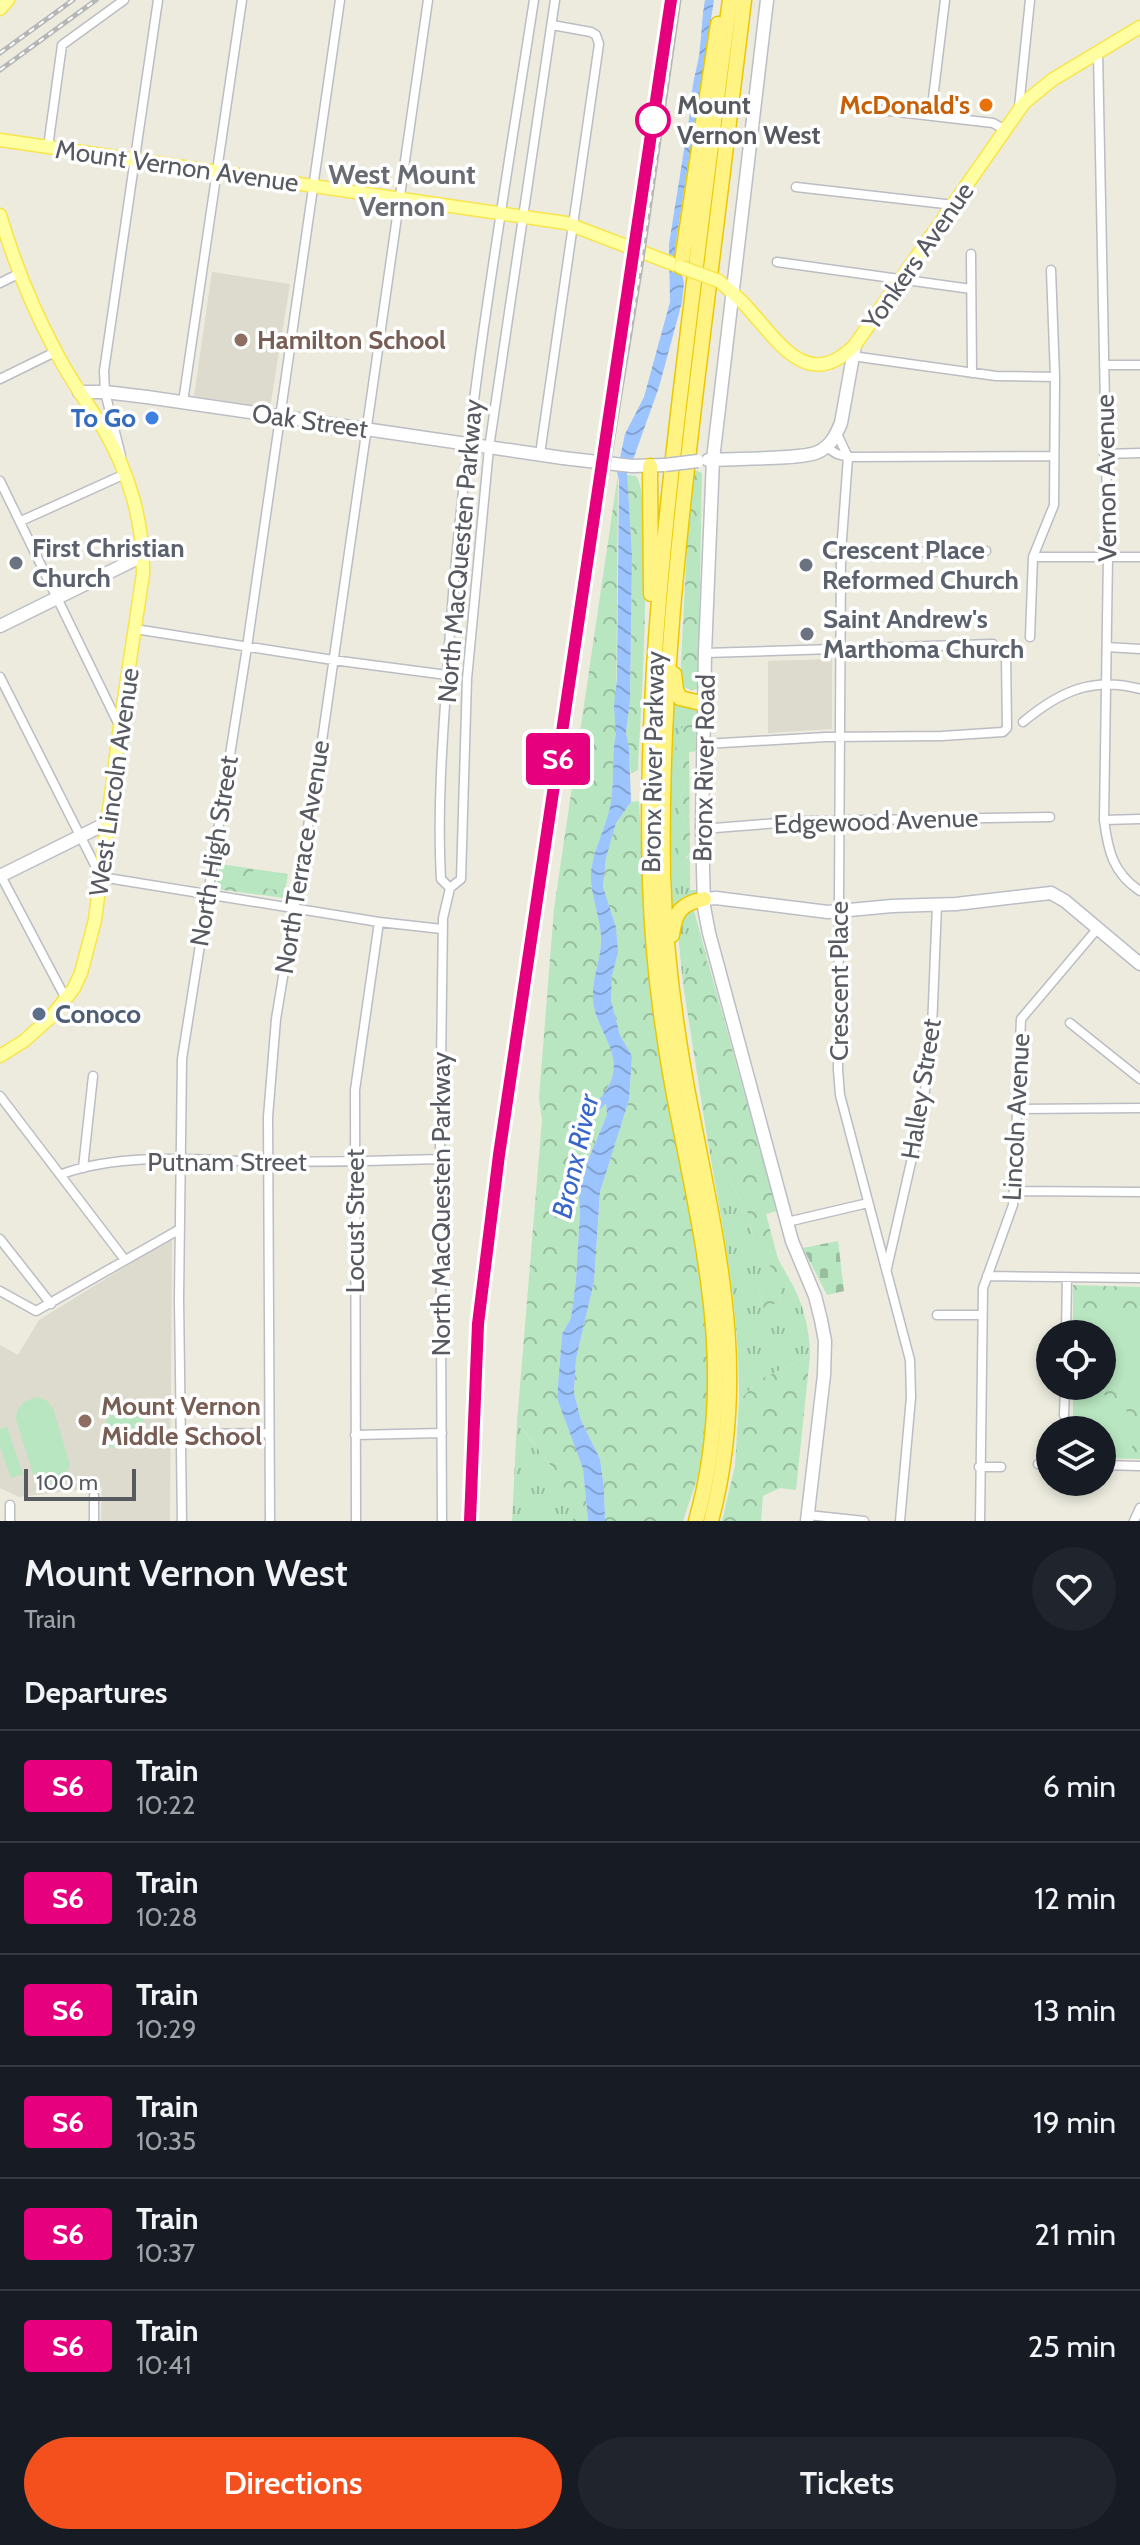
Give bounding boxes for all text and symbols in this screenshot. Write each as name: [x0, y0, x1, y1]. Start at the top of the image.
place label: Mount Vernon West: [677, 89, 821, 151]
place label: McDonald's: [839, 89, 970, 121]
marker: McDonald's: [977, 96, 995, 114]
marker: Mount Vernon West: [636, 103, 670, 137]
street label: Mount Vernon Avenue: [53, 133, 301, 199]
district label: West Mount Vernon: [328, 157, 476, 223]
street label: Yonkers Avenue: [855, 176, 981, 337]
place label: Hamilton School: [257, 324, 446, 356]
marker: Hamilton School: [232, 331, 250, 349]
street label: Vernon Avenue: [1089, 394, 1123, 562]
street label: Oak Street: [250, 397, 370, 445]
street label: North MacQuesten Parkway: [431, 398, 489, 704]
place label: To Go: [71, 402, 136, 434]
marker: To Go: [143, 409, 161, 427]
place label: First Christian Church: [32, 532, 185, 594]
place label: Crescent Place Reformed Church: [822, 534, 1019, 596]
marker: First Christian Church: [7, 554, 25, 572]
marker: Crescent Place Reformed Church: [797, 556, 815, 574]
place label: Saint Andrew's Marthoma Church: [823, 603, 1024, 665]
marker: Saint Andrew's Marthoma Church: [798, 625, 816, 643]
street label: Bronx River Parkway: [635, 651, 671, 873]
street label: West Lincoln Avenue: [82, 666, 146, 898]
street label: Bronx River Road: [686, 674, 722, 862]
line badge: S6: [522, 733, 594, 785]
street label: North Terrace Avenue: [268, 738, 336, 976]
text: S6: [542, 742, 574, 776]
street label: North High Street: [183, 753, 245, 949]
street label: Edgewood Avenue: [773, 801, 979, 841]
street label: Crescent Place: [823, 901, 855, 1061]
place label: Conoco: [55, 998, 141, 1030]
marker: Conoco: [30, 1005, 48, 1023]
street label: Halley Street: [894, 1016, 948, 1161]
street label: Lincoln Avenue: [996, 1032, 1036, 1202]
street label: North MacQuesten Parkway: [425, 1052, 457, 1356]
water label: Bronx River: [544, 1089, 606, 1221]
street label: Putnam Street: [147, 1146, 307, 1178]
street label: Locust Street: [339, 1148, 371, 1293]
map controls: [1036, 1320, 1116, 1496]
button: locate: [1036, 1320, 1116, 1400]
place label: Mount Vernon Middle School: [101, 1390, 262, 1452]
marker: Mount Vernon Middle School: [76, 1412, 94, 1430]
button: layers: [1036, 1416, 1116, 1496]
scale bar: [24, 1465, 136, 1501]
text: 100 m: [36, 1469, 98, 1496]
button: heart: [1032, 1547, 1116, 1631]
text: Mount Vernon West: [24, 1549, 348, 1596]
text: Train: [24, 1603, 76, 1635]
text: Departures: [24, 1674, 168, 1711]
text: Train: [136, 1752, 199, 1789]
text: 6 min: [1043, 1768, 1116, 1805]
text: S6: [52, 1769, 84, 1803]
text: 10:22: [136, 1789, 195, 1821]
text: Train: [136, 1864, 199, 1901]
text: 12 min: [1034, 1880, 1116, 1917]
text: S6: [52, 1881, 84, 1915]
text: 10:28: [136, 1901, 197, 1933]
text: Train: [136, 1976, 199, 2013]
text: 13 min: [1034, 1992, 1116, 2029]
text: S6: [52, 1993, 84, 2027]
text: 10:29: [136, 2013, 196, 2045]
text: Train: [136, 2088, 199, 2125]
text: 19 min: [1033, 2104, 1116, 2141]
text: S6: [52, 2105, 84, 2139]
text: 10:35: [136, 2125, 196, 2157]
text: Train: [136, 2200, 199, 2237]
text: 21 min: [1034, 2216, 1116, 2253]
text: S6: [52, 2217, 84, 2251]
text: 10:37: [136, 2237, 195, 2269]
text: Train: [136, 2312, 199, 2349]
text: 25 min: [1028, 2328, 1116, 2365]
text: S6: [52, 2329, 84, 2363]
text: 10:41: [136, 2349, 192, 2381]
button: Directions: [24, 2437, 562, 2529]
button: Tickets: [578, 2437, 1116, 2529]

